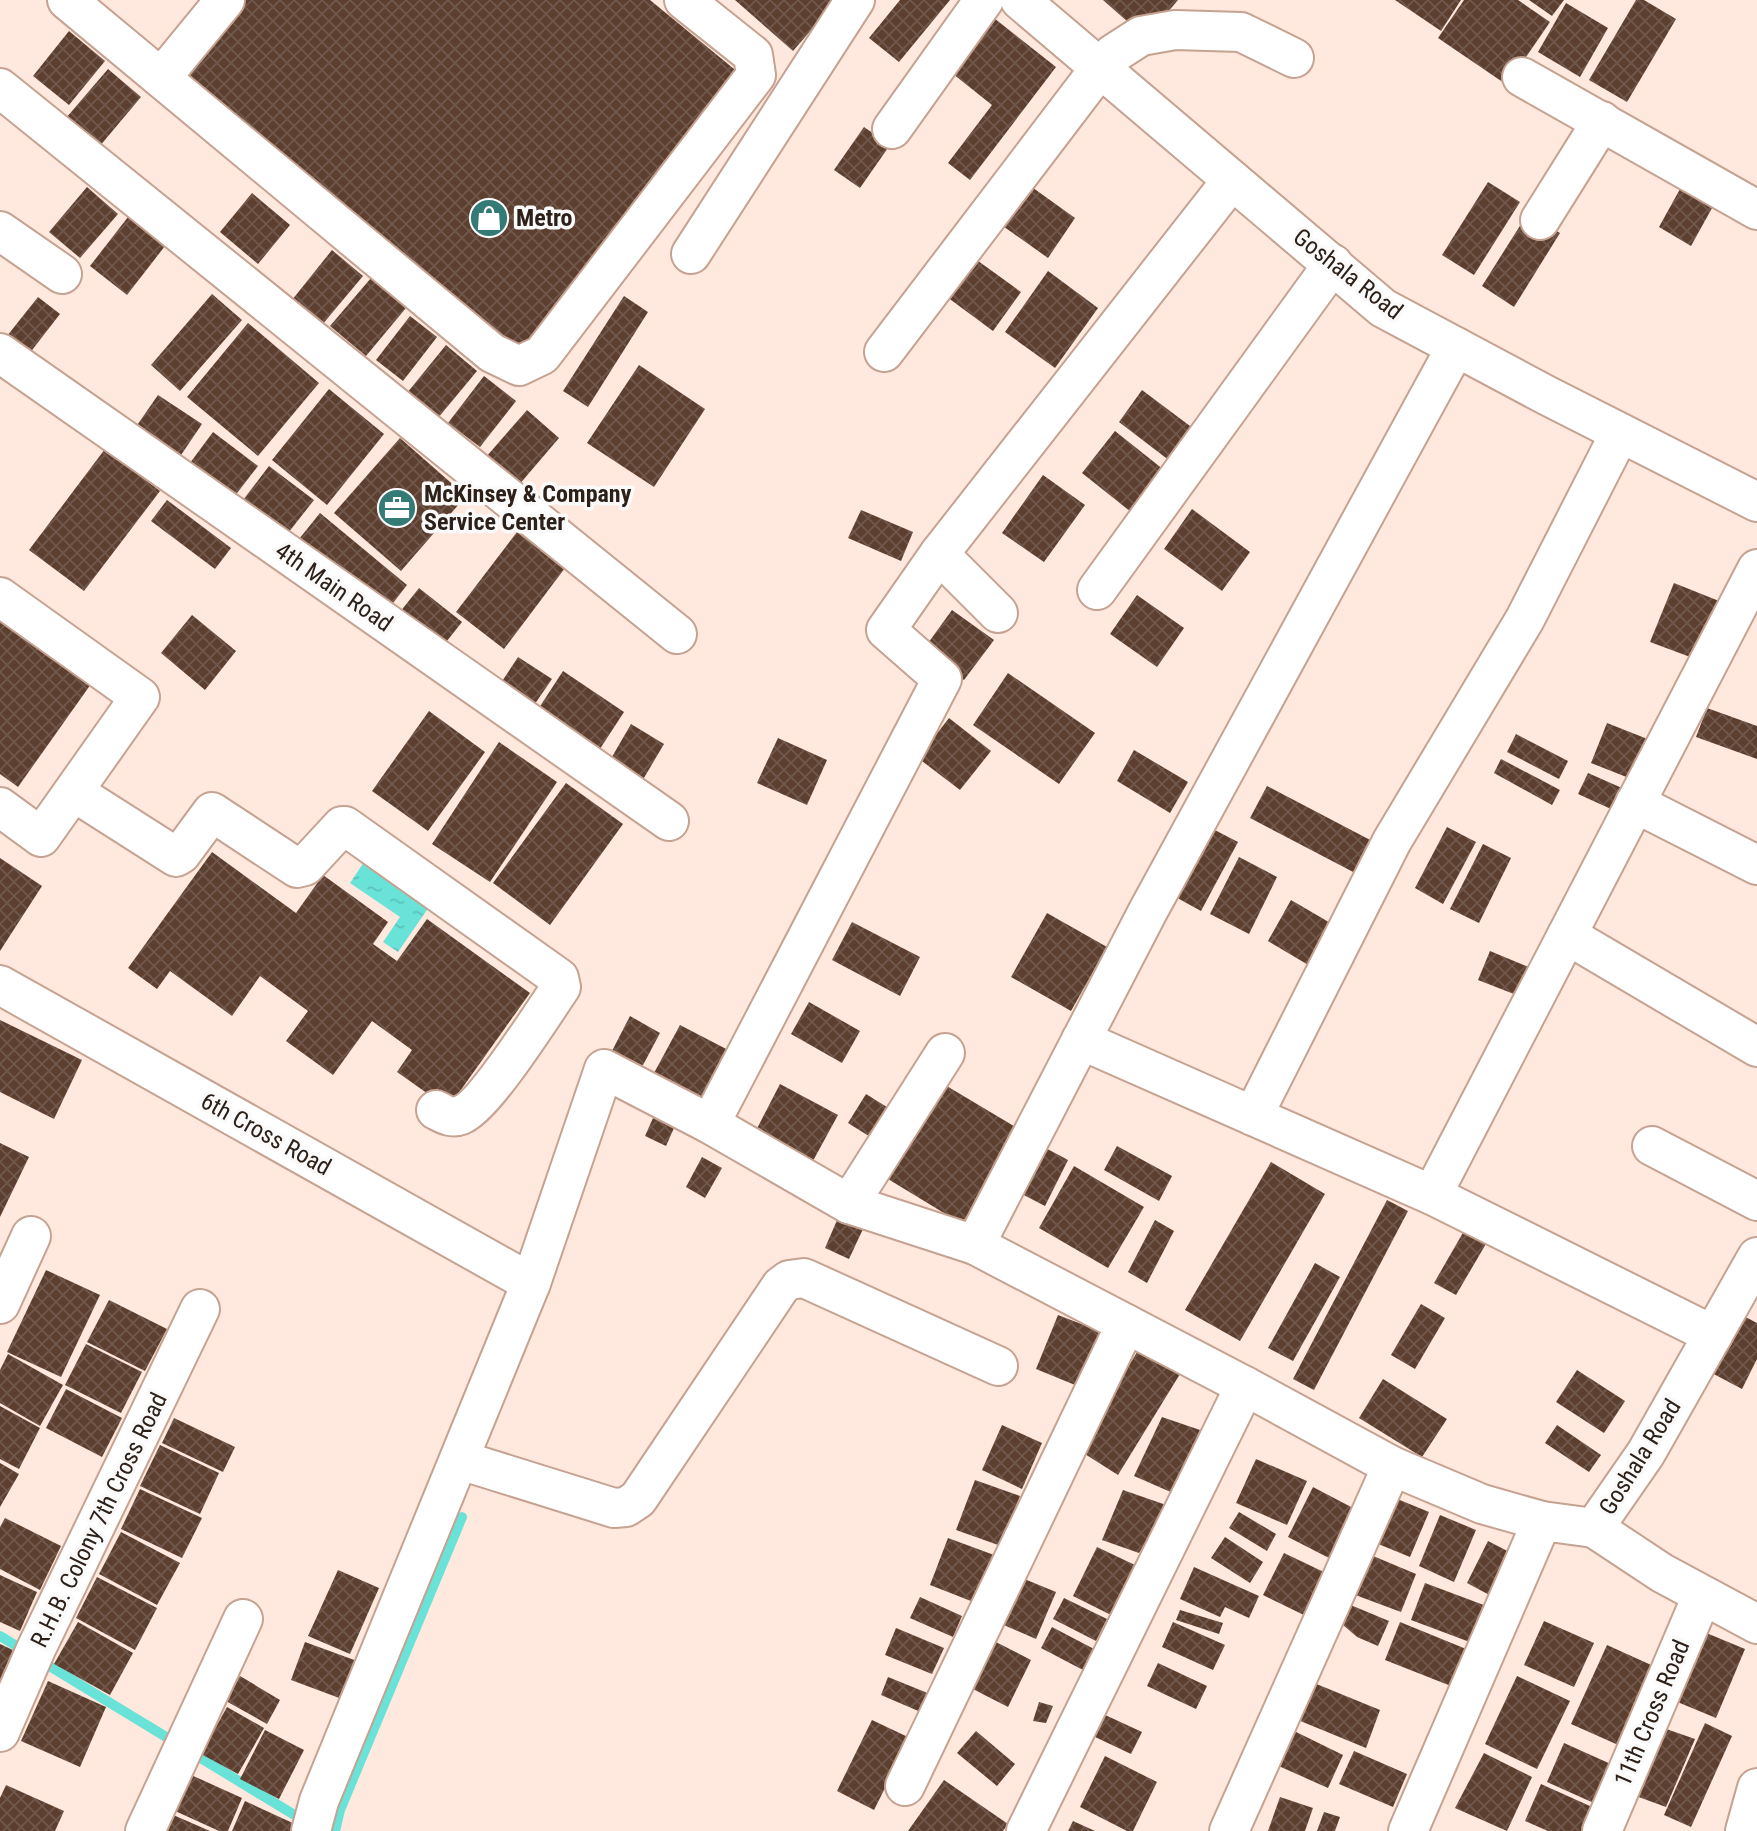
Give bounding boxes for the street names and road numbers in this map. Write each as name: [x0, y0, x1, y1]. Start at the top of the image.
street label: Goshala Road: [1288, 223, 1408, 325]
street label: 4th Main Road: [270, 536, 398, 638]
street label: 6th Cross Road: [196, 1087, 336, 1181]
street label: R.H.B. Colony 7th Cross Road: [25, 1388, 173, 1652]
street label: Goshala Road: [1593, 1394, 1687, 1520]
street label: 11th Cross Road: [1609, 1636, 1695, 1790]

